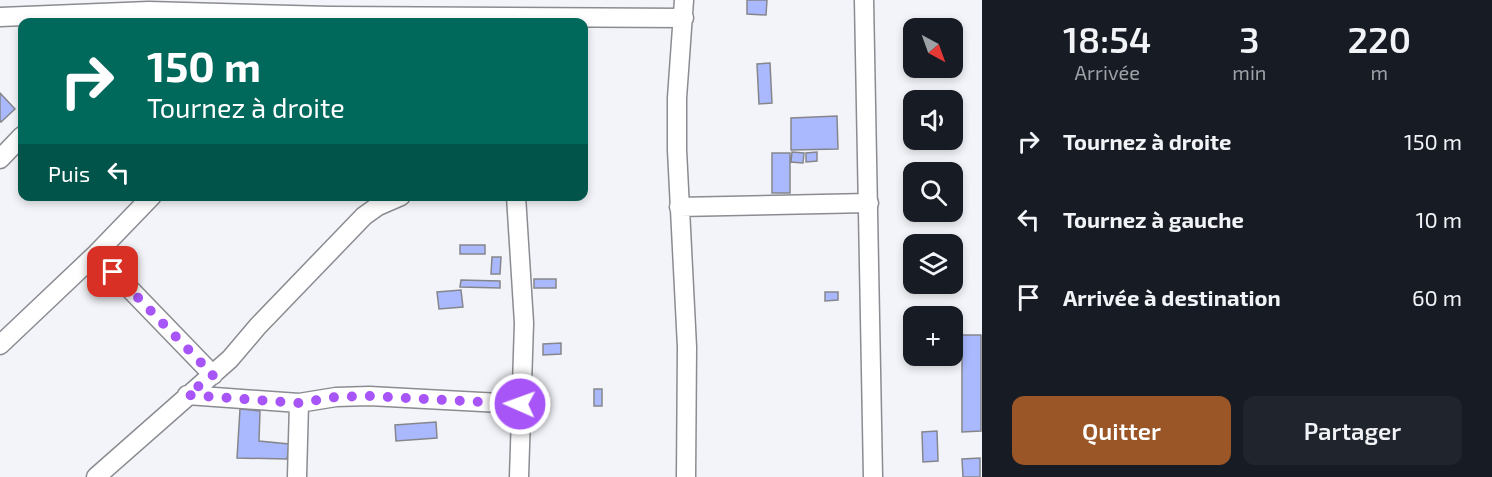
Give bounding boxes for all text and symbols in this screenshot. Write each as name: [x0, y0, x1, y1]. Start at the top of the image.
text: 18:54: [1063, 17, 1151, 60]
text: 3: [1239, 17, 1260, 60]
text: 220: [1347, 17, 1411, 60]
north arrow: [903, 18, 963, 78]
map controls: [903, 18, 963, 366]
text: 150 m: [147, 40, 261, 90]
icon: right: [48, 42, 126, 120]
text: Arrivée: [1074, 60, 1140, 84]
text: min: [1232, 60, 1266, 84]
text: m: [1370, 60, 1388, 84]
button: sound: [903, 90, 963, 150]
text: Tournez à droite: [147, 91, 345, 123]
icon: right: [1012, 125, 1045, 158]
text: Tournez à droite: [1063, 128, 1232, 154]
text: 150 m: [1404, 128, 1462, 154]
icon: left: [102, 156, 135, 189]
text: Puis: [48, 160, 90, 186]
button: search: [903, 162, 963, 222]
icon: left: [1012, 203, 1045, 236]
text: Tournez à gauche: [1063, 206, 1244, 232]
text: 10 m: [1416, 206, 1462, 232]
button: layers: [903, 234, 963, 294]
pin: [87, 246, 138, 297]
icon: arrive: [96, 255, 129, 288]
icon: arrive: [1012, 281, 1045, 314]
text: Arrivée à destination: [1063, 284, 1281, 310]
text: 60 m: [1412, 284, 1462, 310]
button: +: [903, 306, 963, 366]
position arrow: [488, 372, 552, 436]
button: Quitter: [1012, 396, 1231, 465]
button: Partager: [1243, 396, 1462, 465]

